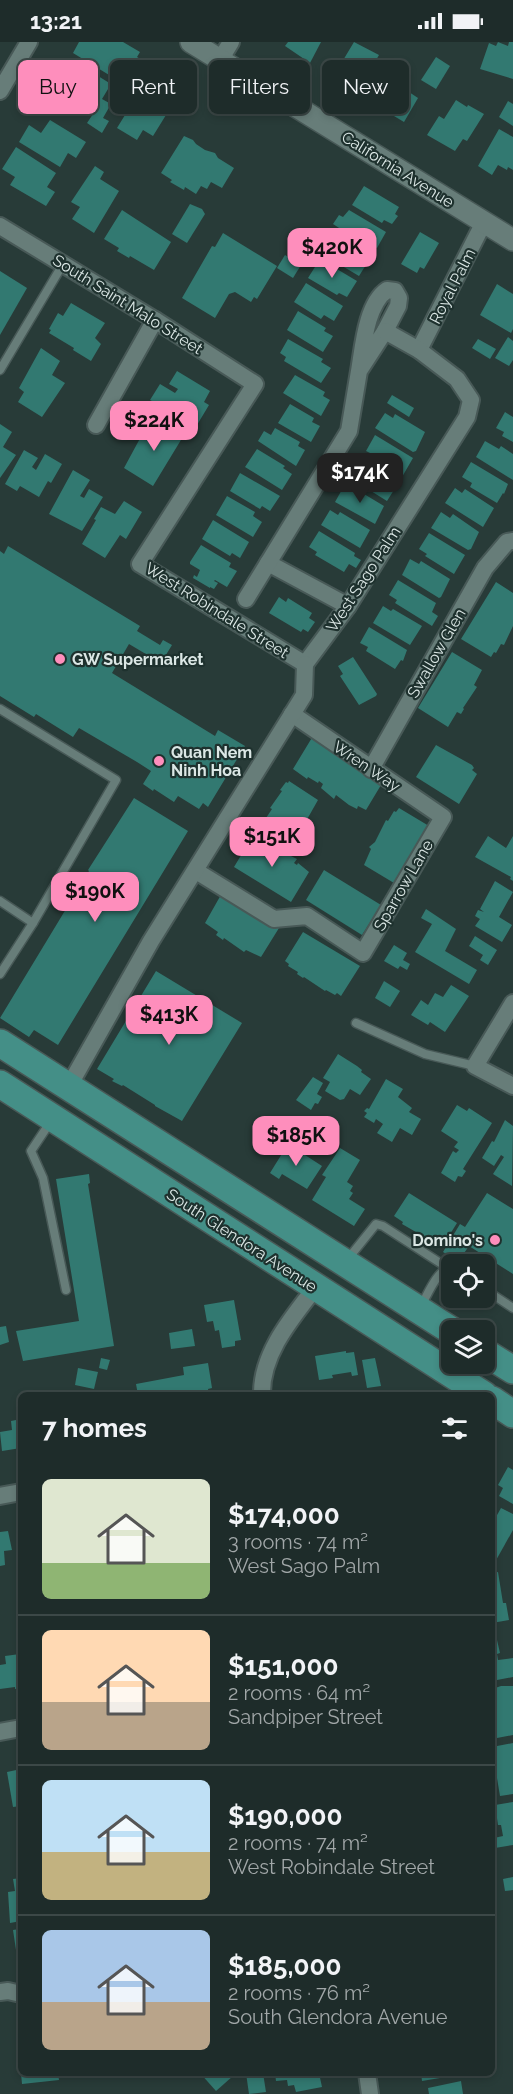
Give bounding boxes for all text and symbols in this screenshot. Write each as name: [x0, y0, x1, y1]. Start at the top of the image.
text: 13:21: [30, 8, 82, 34]
chip: Buy: [18, 60, 98, 114]
chip: Rent: [110, 60, 197, 114]
chip: Filters: [209, 60, 310, 114]
chip: New: [322, 60, 409, 114]
street label: California Avenue: [338, 127, 457, 212]
pin: $420K: [290, 228, 374, 279]
text: $420K: [301, 235, 363, 259]
street label: Royal Palm: [425, 245, 480, 327]
street label: South Saint Malo Street: [49, 251, 207, 359]
pin: $224K: [112, 401, 196, 452]
text: $224K: [124, 408, 184, 432]
pin: $174K: [318, 453, 402, 504]
text: $174K: [331, 460, 389, 484]
street label: West Sago Palm: [322, 523, 405, 636]
street label: West Robindale Street: [142, 559, 292, 663]
street label: Swallow Glen: [403, 605, 470, 701]
place label: GW Supermarket: [72, 650, 203, 669]
marker: GW Supermarket: [53, 652, 67, 666]
street label: Wren Way: [330, 737, 404, 796]
place label: Quan Nem Ninh Hoa: [171, 743, 252, 780]
marker: Quan Nem Ninh Hoa: [152, 754, 166, 768]
pin: $151K: [230, 817, 314, 868]
text: $151K: [244, 824, 300, 848]
street label: Sparrow Lane: [370, 836, 437, 934]
pin: $190K: [53, 872, 137, 923]
text: $190K: [65, 879, 125, 903]
pin: $413K: [127, 995, 211, 1046]
text: $413K: [140, 1002, 198, 1026]
pin: $185K: [254, 1116, 338, 1167]
text: $185K: [266, 1123, 326, 1147]
street label: South Glendora Avenue: [163, 1185, 321, 1296]
place label: Domino's: [412, 1231, 483, 1250]
marker: Domino's: [488, 1233, 502, 1247]
map controls: [441, 1254, 495, 1374]
button: locate: [441, 1254, 495, 1308]
button: layers: [441, 1320, 495, 1374]
icon: filters: [438, 1412, 471, 1445]
text: 7 homes: [42, 1413, 147, 1443]
text: $174,000: [228, 1500, 340, 1530]
icon: home: [90, 1503, 162, 1575]
text: 3 rooms · 74 m²: [228, 1530, 368, 1554]
text: West Sago Palm: [228, 1554, 380, 1578]
text: $151,000: [228, 1651, 339, 1681]
icon: home: [90, 1654, 162, 1726]
text: 2 rooms · 64 m²: [228, 1681, 370, 1705]
text: Sandpiper Street: [228, 1705, 383, 1729]
text: $190,000: [228, 1801, 343, 1831]
icon: home: [90, 1804, 162, 1876]
text: 2 rooms · 74 m²: [228, 1831, 368, 1855]
text: West Robindale Street: [228, 1855, 435, 1879]
text: $185,000: [228, 1951, 341, 1981]
icon: home: [90, 1954, 162, 2026]
text: 2 rooms · 76 m²: [228, 1981, 370, 2005]
text: South Glendora Avenue: [228, 2005, 447, 2029]

